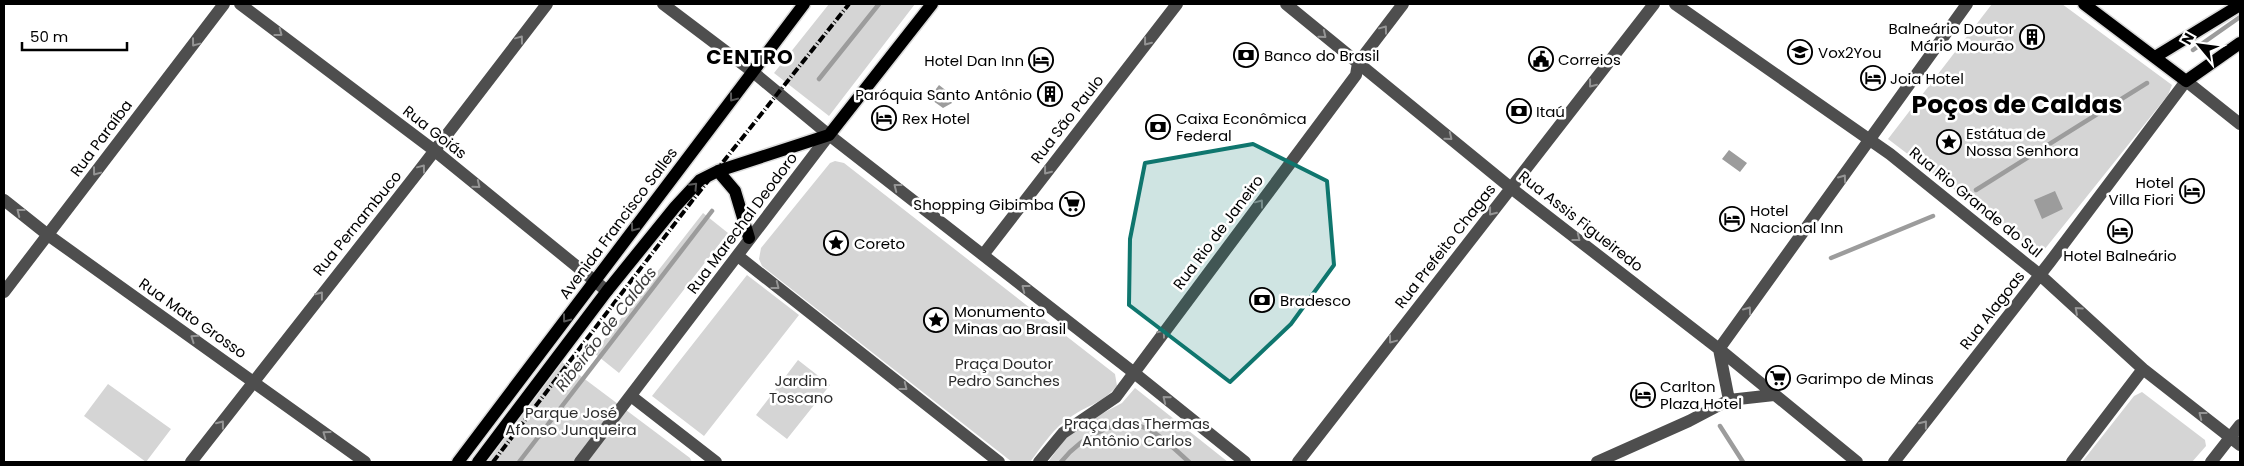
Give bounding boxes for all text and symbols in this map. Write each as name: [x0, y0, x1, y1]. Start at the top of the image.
place label: Balneário Doutor Mário Mourão: [1889, 18, 2014, 56]
scale bar: [22, 20, 128, 52]
north arrow: [2174, 20, 2224, 70]
building icon: Balneário Doutor Mário Mourão: [2019, 24, 2045, 50]
one-way arrow: [1378, 25, 1387, 35]
text: 50 m: [30, 26, 68, 47]
one-way arrow: [273, 27, 283, 36]
one-way arrow: [1318, 29, 1327, 38]
text: N: [2176, 29, 2199, 48]
one-way arrow: [514, 35, 523, 45]
one-way arrow: [1144, 36, 1153, 46]
one-way arrow: [192, 37, 200, 46]
school or university icon: Vox2You: [1787, 39, 1813, 65]
bank icon: Banco do Brasil: [1233, 42, 1259, 68]
place label: Vox2You: [1818, 42, 1882, 63]
district label: CENTRO: [706, 43, 794, 71]
place label: Banco do Brasil: [1264, 45, 1380, 66]
public building icon: Correios: [1528, 46, 1554, 72]
hotel icon: Hotel Dan Inn: [1028, 47, 1054, 73]
place label: Correios: [1558, 49, 1621, 70]
place label: Hotel Dan Inn: [924, 50, 1024, 71]
hotel icon: Joia Hotel: [1860, 65, 1886, 91]
place label: Joia Hotel: [1890, 68, 1964, 89]
street label: Rua São Paulo: [1026, 70, 1108, 168]
one-way arrow: [1589, 78, 1597, 87]
building icon: Paróquia Santo Antônio: [1037, 81, 1063, 107]
place label: Paróquia Santo Antônio: [855, 84, 1032, 105]
district label: Poços de Caldas: [1912, 87, 2122, 122]
one-way arrow: [730, 92, 738, 101]
street label: Rua Paraíba: [65, 95, 137, 181]
bank icon: Itaú: [1506, 98, 1532, 124]
street label: Rua Goiás: [399, 100, 471, 164]
place label: Itaú: [1536, 101, 1565, 122]
hotel icon: Rex Hotel: [871, 105, 897, 131]
place label: Rex Hotel: [902, 108, 970, 129]
place label: Caixa Econômica Federal: [1176, 108, 1307, 146]
bank icon: Caixa Econômica Federal: [1145, 114, 1171, 140]
place label: Estátua de Nossa Senhora: [1966, 123, 2079, 161]
place icon: Estátua de Nossa Senhora: [1936, 129, 1962, 155]
one-way arrow: [1444, 132, 1453, 141]
street label: Rua Rio Grande do Sul: [1905, 142, 2047, 262]
street label: Avenida Francisco Salles: [554, 143, 682, 303]
street label: Rua Marechal Deodoro: [682, 148, 802, 298]
one-way arrow: [416, 165, 424, 174]
one-way arrow: [1045, 165, 1053, 174]
one-way arrow: [93, 166, 102, 176]
street label: Rua Pernambuco: [308, 166, 406, 280]
street label: Rua Assis Figueiredo: [1514, 166, 1648, 276]
street label: Rua Rio de Janeiro: [1168, 170, 1268, 294]
place label: Hotel Villa Fiori: [2109, 172, 2174, 210]
one-way arrow: [1836, 174, 1846, 183]
hotel icon: Hotel Villa Fiori: [2179, 178, 2205, 204]
street label: Rua Prefeito Chagas: [1390, 179, 1500, 313]
one-way arrow: [471, 180, 480, 188]
one-way arrow: [688, 183, 697, 192]
one-way arrow: [894, 185, 903, 193]
supermarket icon: Shopping Gibimba: [1059, 191, 1085, 217]
place label: Shopping Gibimba: [913, 194, 1054, 215]
one-way arrow: [1254, 199, 1263, 209]
place label: Hotel Nacional Inn: [1750, 200, 1843, 238]
one-way arrow: [1490, 206, 1498, 215]
hotel icon: Hotel Nacional Inn: [1719, 206, 1745, 232]
one-way arrow: [17, 210, 26, 218]
hotel icon: Hotel Balneário: [2107, 218, 2133, 244]
one-way arrow: [632, 222, 640, 231]
place icon: Coreto: [823, 230, 849, 256]
place label: Coreto: [854, 233, 905, 254]
one-way arrow: [1571, 233, 1580, 241]
place label: Hotel Balneário: [2063, 245, 2177, 266]
water label: Ribeirão de Caldas: [550, 262, 662, 396]
street label: Rua Alagoas: [1955, 266, 2029, 354]
street label: Rua Mato Grosso: [135, 273, 251, 363]
one-way arrow: [771, 281, 780, 290]
one-way arrow: [1022, 285, 1031, 293]
bank icon: Bradesco: [1249, 287, 1275, 313]
place label: Bradesco: [1280, 290, 1351, 311]
one-way arrow: [315, 292, 323, 301]
place label: Monumento Minas ao Brasil: [954, 301, 1066, 339]
one-way arrow: [1742, 306, 1751, 315]
place icon: Monumento Minas ao Brasil: [923, 307, 949, 333]
one-way arrow: [2075, 307, 2084, 316]
one-way arrow: [563, 313, 572, 323]
one-way arrow: [1157, 330, 1165, 339]
one-way arrow: [1389, 334, 1398, 344]
one-way arrow: [190, 335, 200, 344]
park label: Praça Doutor Pedro Sanches: [948, 353, 1060, 391]
supermarket icon: Garimpo de Minas: [1765, 365, 1791, 391]
place label: Garimpo de Minas: [1796, 368, 1934, 389]
park label: Jardim Toscano: [769, 370, 833, 408]
place label: Carlton Plaza Hotel: [1660, 376, 1742, 414]
one-way arrow: [898, 382, 907, 390]
hotel icon: Carlton Plaza Hotel: [1630, 382, 1656, 408]
one-way arrow: [1163, 396, 1172, 404]
park label: Parque José Afonso Junqueira: [505, 402, 637, 440]
one-way arrow: [2199, 412, 2208, 420]
park label: Praça das Thermas Antônio Carlos: [1064, 413, 1210, 451]
one-way arrow: [216, 421, 224, 430]
one-way arrow: [1918, 421, 1926, 430]
one-way arrow: [322, 431, 331, 440]

